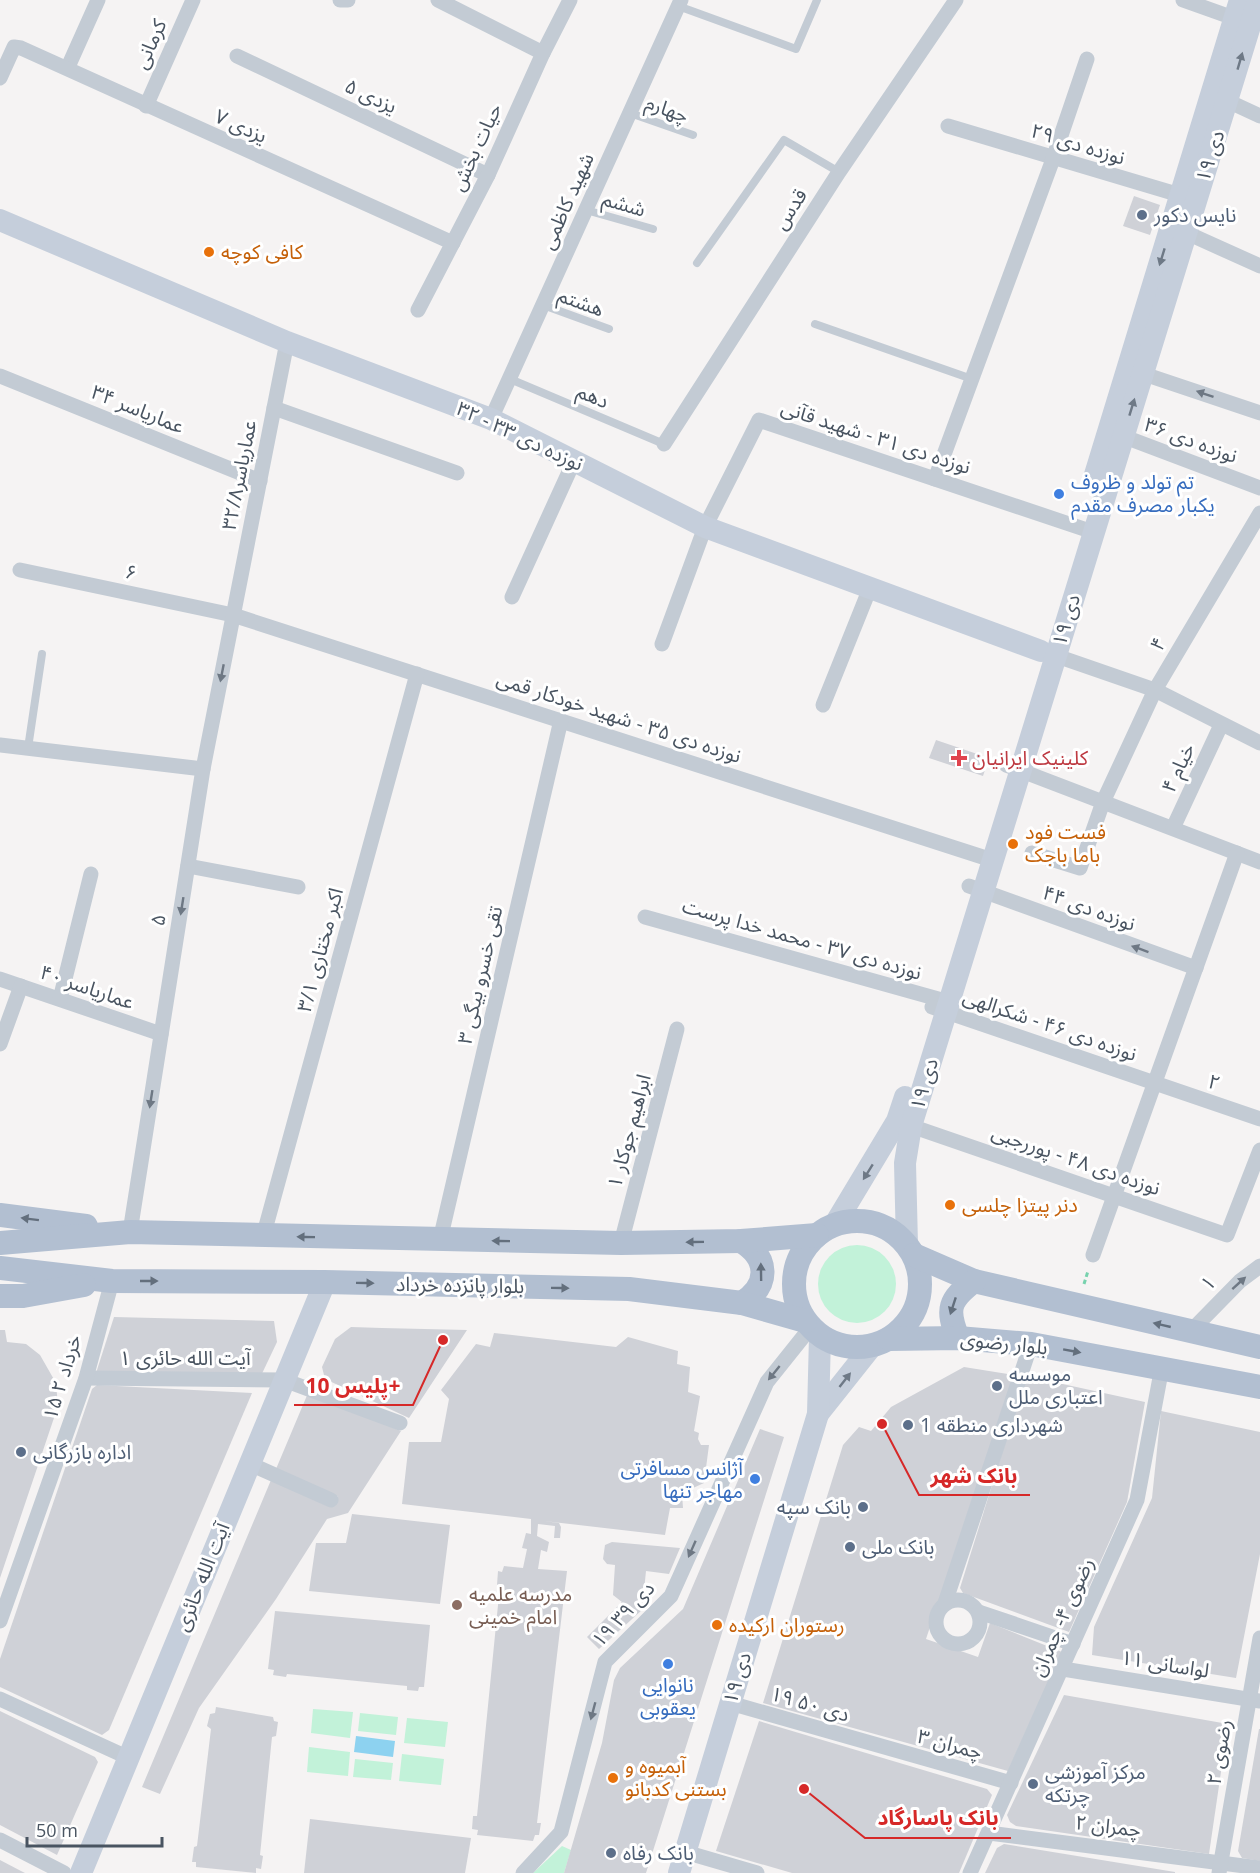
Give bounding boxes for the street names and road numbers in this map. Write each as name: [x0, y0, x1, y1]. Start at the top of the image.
street label: کرمانی: [127, 14, 173, 73]
street label: یزدی ۵: [341, 72, 402, 119]
street label: چهارم: [641, 88, 692, 131]
street label: حیات بخش: [444, 99, 508, 195]
street label: یزدی ۷: [211, 102, 272, 149]
street label: نوزده دی ۲۹: [1028, 116, 1129, 171]
street label: ۱۹ دی: [1189, 127, 1231, 185]
street label: شهید کاظمی: [533, 148, 600, 253]
street label: قدس: [766, 183, 813, 234]
street label: ششم: [599, 184, 649, 224]
street label: هشتم: [554, 281, 608, 324]
street label: دهم: [572, 377, 613, 416]
street label: عماریاسر ۳۴: [88, 378, 189, 439]
street label: نوزده دی ۳۱ - شهید قآنی: [778, 393, 974, 480]
street label: ۳۲ - نوزده دی ۳۳: [452, 394, 588, 477]
street label: نوزده دی ۳۶: [1141, 410, 1241, 469]
street label: عماریاسر۳۲/۸: [215, 418, 262, 532]
street label: ۶: [123, 557, 140, 586]
street label: ۱۹ دی: [1045, 591, 1086, 649]
street label: ۴: [1143, 632, 1172, 656]
street label: نوزده دی ۳۵ - شهید خودکار قمی: [493, 664, 745, 769]
street label: ۴ خیام: [1154, 739, 1202, 798]
street label: نوزده دی ۴۴: [1039, 878, 1139, 937]
street label: ۳/۱ اکبر مختاری: [290, 885, 349, 1015]
street label: نوزده دی ۳۷ - محمد خدا پرست: [679, 891, 925, 986]
street label: ۳ تقی خسرو بیگی: [450, 903, 509, 1047]
street label: ۵: [143, 912, 172, 928]
street label: عماریاسر ۴۰: [37, 958, 138, 1015]
street label: نوزده دی ۴۶ - شکرالهی: [960, 982, 1141, 1067]
street label: ۱۹ دی: [903, 1055, 944, 1113]
street label: ۲: [1205, 1067, 1224, 1096]
street label: ۱ ابراهیم جوکار: [600, 1071, 659, 1191]
street label: نوزده دی ۴۸ - پوررجبی: [988, 1118, 1164, 1201]
street label: ۱: [1194, 1269, 1221, 1296]
street label: بلوار پانزده خرداد: [396, 1270, 524, 1299]
street label: بلوار رضوی: [959, 1325, 1049, 1361]
street label: ۱۵ خرداد ۲: [36, 1331, 87, 1423]
street label: آیت الله حائری ۱: [119, 1344, 252, 1371]
street label: آیت الله حائری: [168, 1518, 236, 1635]
street label: رضوی ۴- چمران: [1023, 1553, 1100, 1680]
street label: ۱۹ دی ۳۹: [585, 1575, 660, 1652]
street label: لواسانی ۱۱: [1119, 1643, 1211, 1684]
street label: ۱۹ دی: [716, 1649, 757, 1707]
street label: ۱۹ دی ۵۰: [768, 1679, 853, 1728]
street label: رضوی ۲: [1199, 1717, 1238, 1787]
street label: چمران ۳: [915, 1722, 985, 1765]
street label: چمران ۲: [1074, 1808, 1142, 1843]

